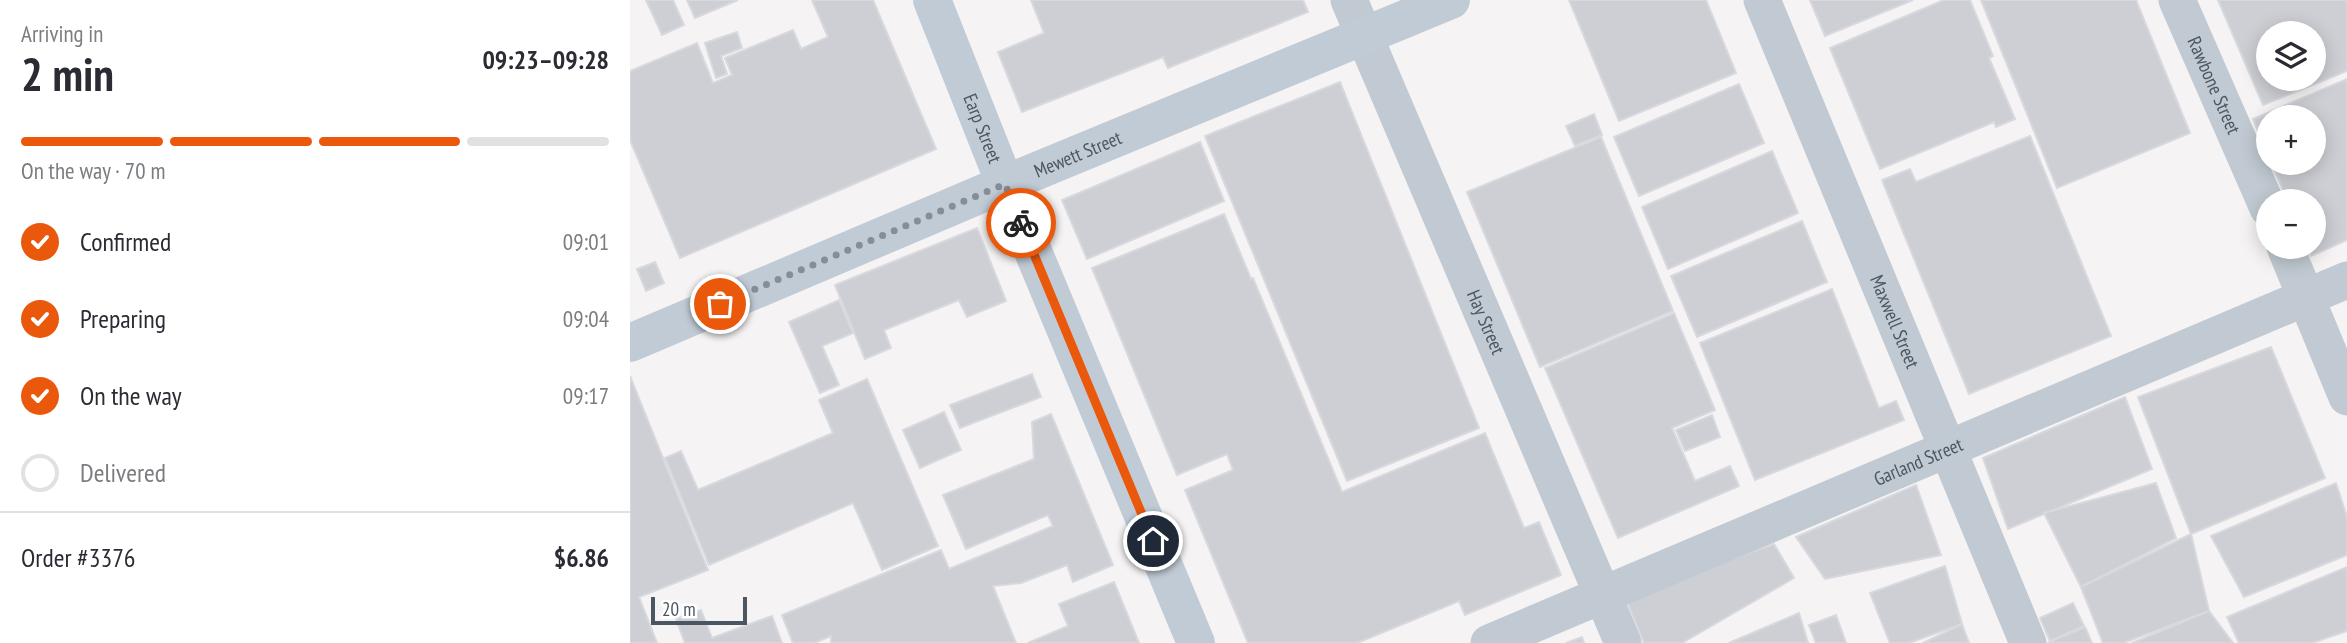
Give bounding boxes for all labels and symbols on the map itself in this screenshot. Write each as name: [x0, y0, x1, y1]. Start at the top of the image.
street label: Rawbone Street: [2182, 33, 2246, 138]
street label: Earp Street: [958, 90, 1008, 167]
street label: Mewett Street: [1030, 125, 1126, 183]
courier: [986, 188, 1056, 258]
street label: Maxwell Street: [1865, 271, 1925, 372]
pin: [690, 274, 750, 334]
street label: Hay Street: [1462, 286, 1511, 359]
street label: Garland Street: [1870, 432, 1967, 491]
pin: [1123, 511, 1183, 571]
scale bar: [651, 594, 747, 626]

